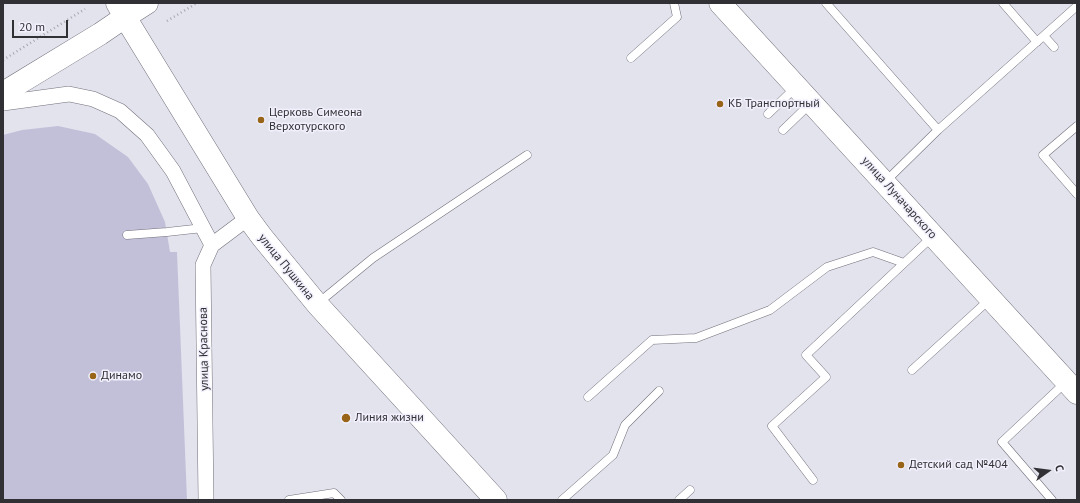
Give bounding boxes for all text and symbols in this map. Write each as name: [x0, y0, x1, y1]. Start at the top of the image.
scale bar: [14, 12, 70, 38]
text: 20 m: [19, 19, 45, 34]
place label: КБ Транспортный: [728, 97, 820, 111]
marker: КБ Транспортный: [715, 99, 725, 109]
place label: Церковь Симеона Верхотурского: [269, 106, 362, 134]
marker: Церковь Симеона Верхотурского: [256, 115, 266, 125]
street label: улица Луначарского: [858, 154, 940, 242]
street label: улица Пушкина: [255, 231, 317, 303]
street label: улица Краснова: [196, 307, 212, 391]
place label: Динамо: [101, 369, 142, 383]
marker: Динамо: [88, 371, 98, 381]
place label: Линия жизни: [355, 411, 424, 425]
marker: Линия жизни: [340, 412, 352, 424]
north arrow: [1028, 451, 1068, 491]
place label: Детский сад №404: [909, 458, 1008, 472]
marker: Детский сад №404: [896, 460, 906, 470]
text: С: [1052, 463, 1067, 473]

